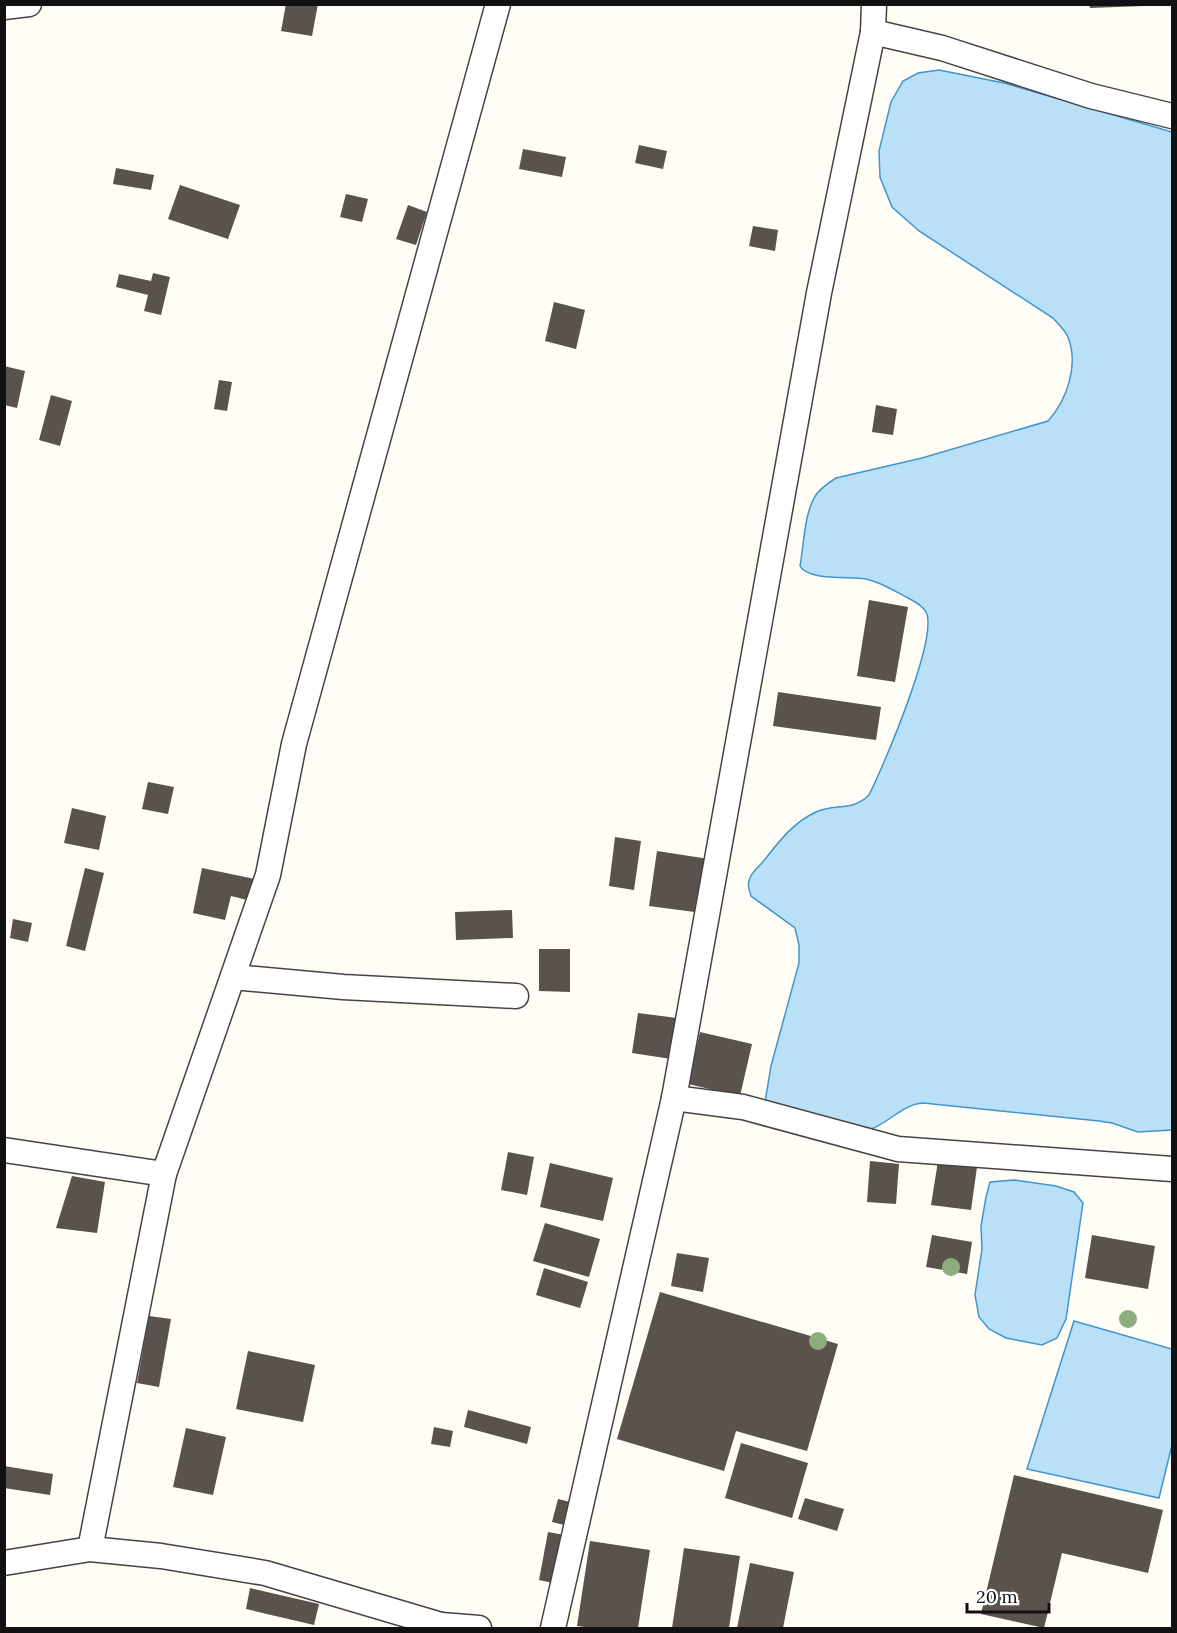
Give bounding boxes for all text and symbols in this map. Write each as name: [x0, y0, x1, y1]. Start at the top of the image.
scale bar: [967, 1576, 1050, 1614]
text: 20 m: [976, 1585, 1018, 1608]

